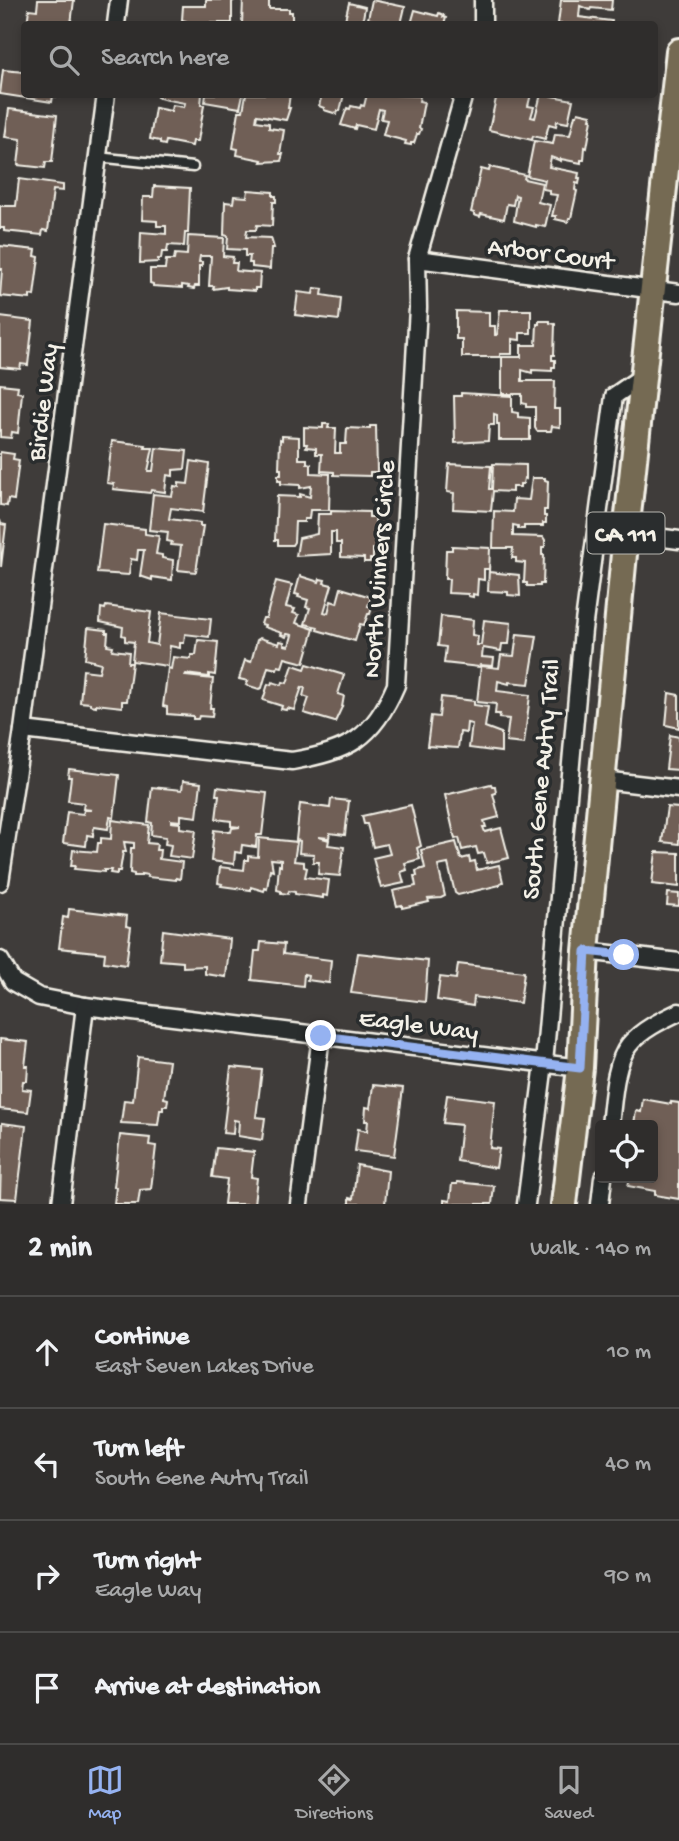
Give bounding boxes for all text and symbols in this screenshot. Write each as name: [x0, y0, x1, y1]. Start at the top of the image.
search box: [21, 21, 658, 98]
icon: search: [45, 41, 83, 79]
text: Search here: [101, 44, 229, 75]
street label: Arbor Court: [486, 233, 618, 280]
street label: Birdie Way: [23, 342, 68, 464]
street label: North Winners Circle: [358, 459, 405, 679]
road number: CA 111: [588, 512, 664, 554]
street label: South Gene Autry Trail: [518, 658, 569, 901]
route start: [608, 939, 639, 970]
street label: Eagle Way: [357, 1005, 480, 1050]
route end: [305, 1020, 336, 1051]
map controls: [595, 1120, 658, 1183]
button: locate: [595, 1120, 658, 1183]
text: 2 min: [28, 1232, 92, 1267]
text: Walk · 140 m: [530, 1236, 651, 1263]
text: Continue: [95, 1323, 189, 1354]
icon: ahead: [28, 1333, 66, 1371]
text: 10 m: [607, 1339, 651, 1366]
text: East Seven Lakes Drive: [95, 1354, 314, 1381]
text: Turn left: [95, 1435, 183, 1466]
icon: left: [28, 1445, 66, 1483]
text: 40 m: [605, 1451, 651, 1478]
text: South Gene Autry Trail: [95, 1466, 309, 1493]
text: Turn right: [95, 1547, 199, 1578]
icon: right: [28, 1557, 66, 1595]
text: 90 m: [605, 1563, 651, 1590]
text: Eagle Way: [95, 1578, 201, 1605]
icon: arrive: [28, 1669, 66, 1707]
text: Arrive at destination: [95, 1673, 320, 1704]
tab: Map: [86, 1761, 124, 1826]
tab: Directions: [296, 1761, 373, 1826]
tab: Saved: [544, 1761, 593, 1826]

